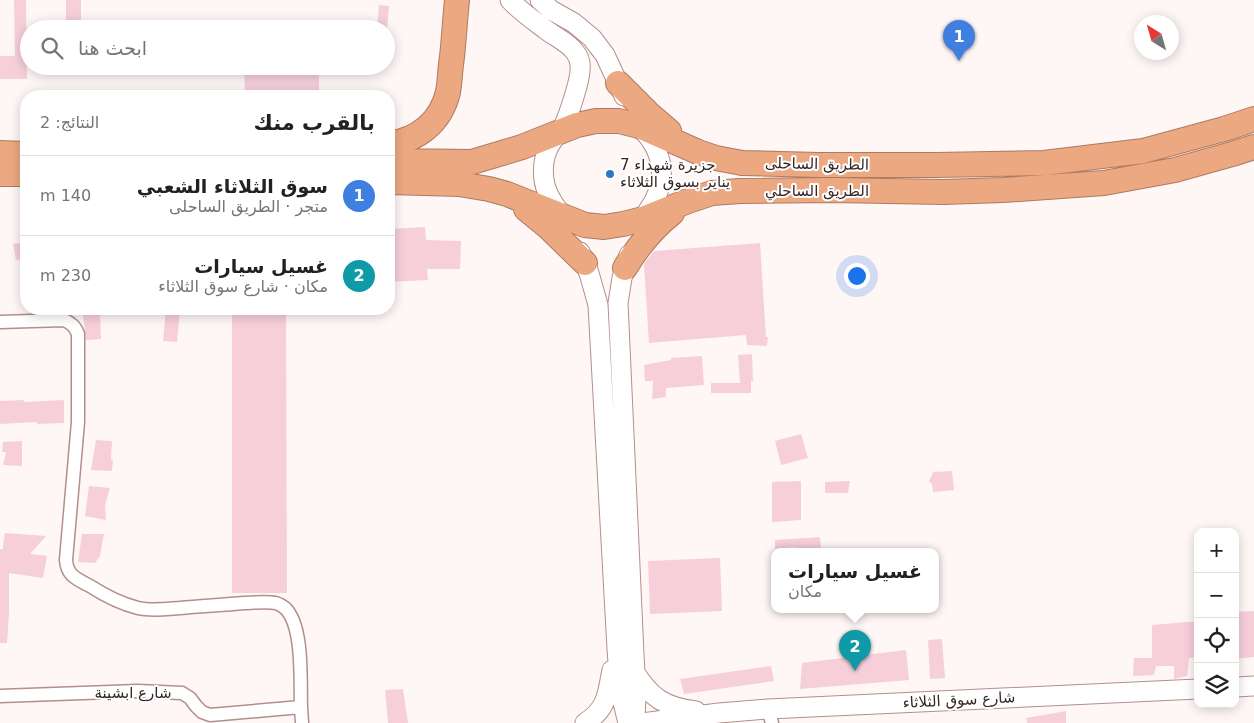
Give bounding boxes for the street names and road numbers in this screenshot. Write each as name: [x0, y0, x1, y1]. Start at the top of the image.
street label: الطريق الساحلى: [765, 154, 869, 174]
street label: الطريق الساحلي: [765, 182, 869, 201]
street label: شارع ابشينة: [95, 684, 171, 702]
street label: شارع سوق الثلاثاء: [902, 688, 1016, 712]

